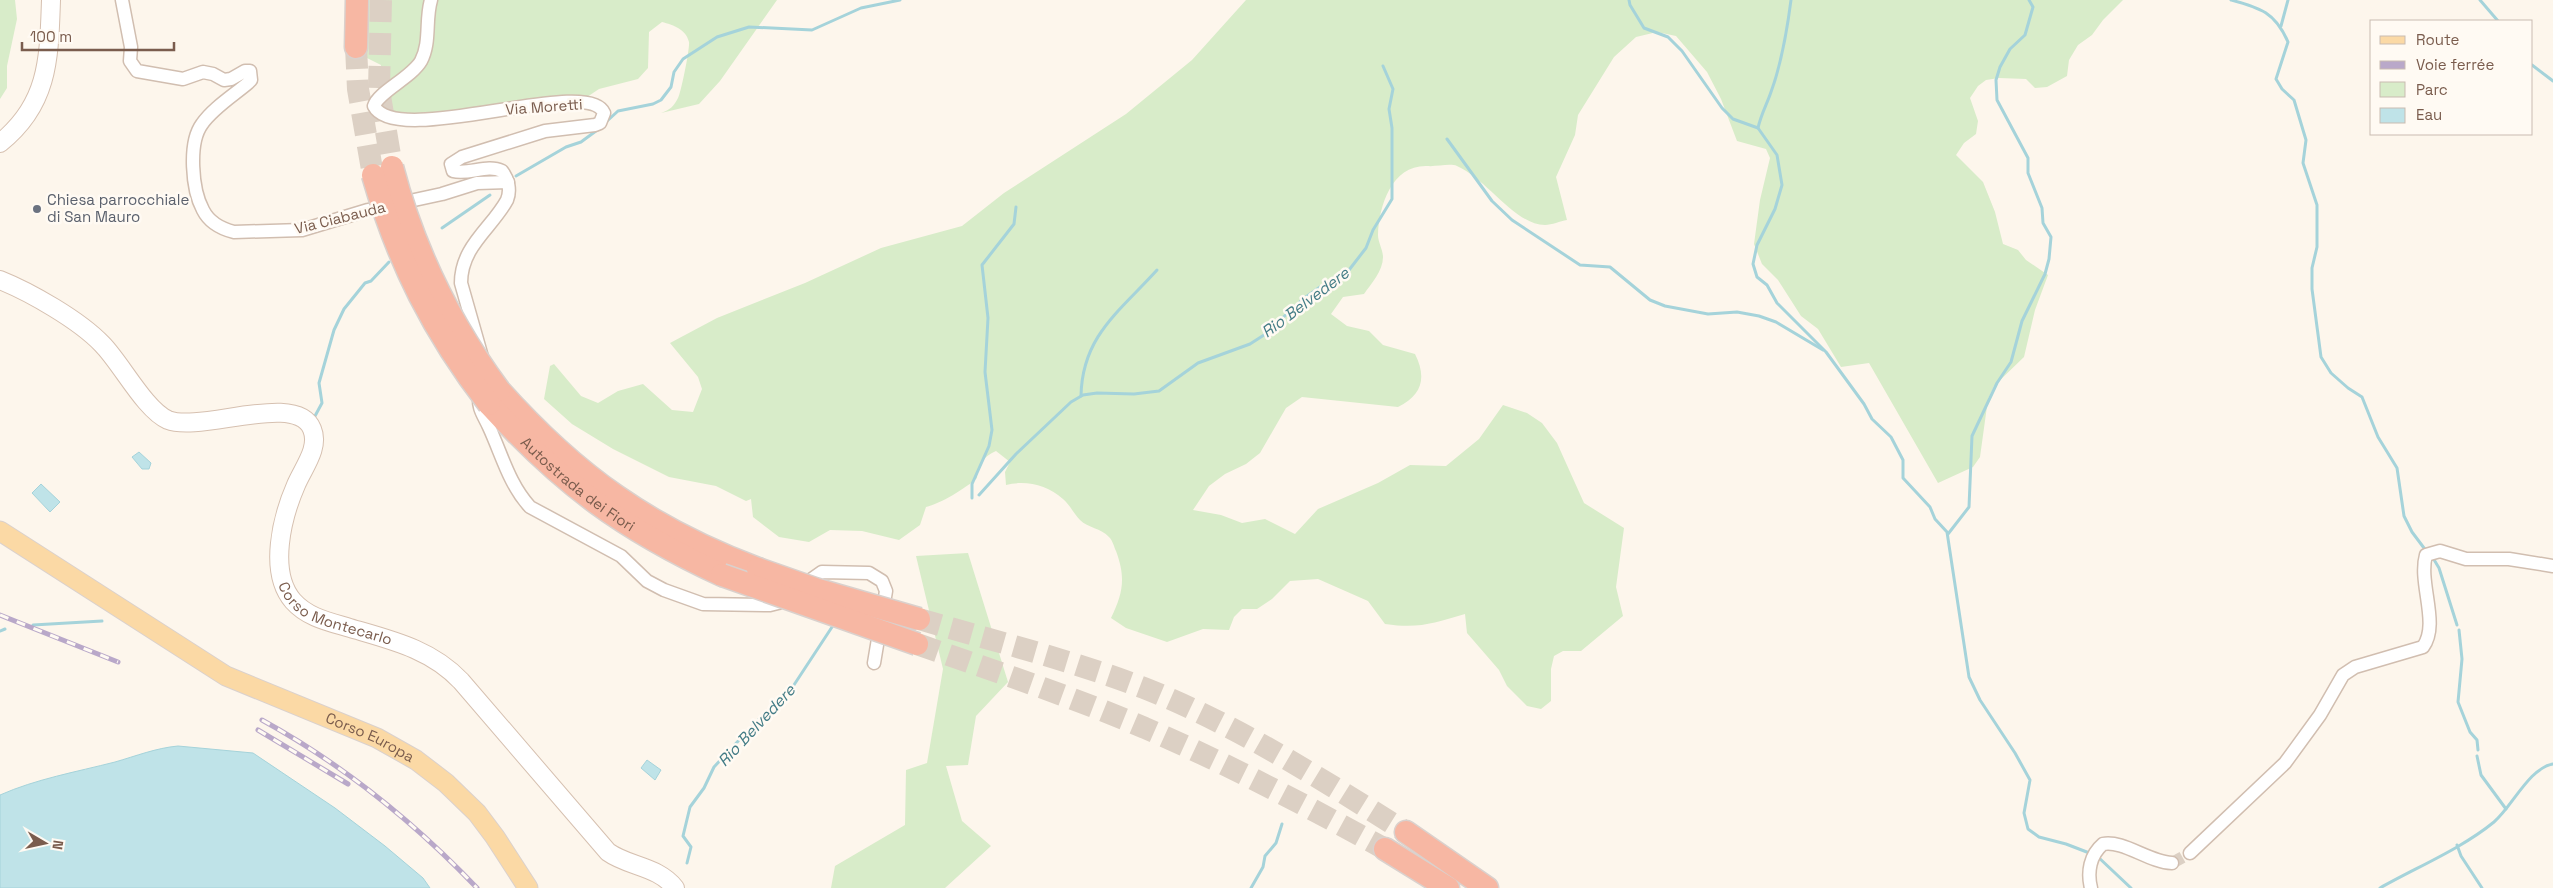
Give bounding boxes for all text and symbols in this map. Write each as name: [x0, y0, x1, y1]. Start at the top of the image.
scale bar: [22, 20, 175, 52]
legend: [2370, 20, 2533, 135]
text: 100 m: [30, 27, 72, 46]
text: Route: [2416, 30, 2460, 49]
text: Voie ferrée: [2416, 55, 2494, 74]
text: Parc: [2416, 80, 2448, 99]
street label: Via Moretti: [505, 94, 583, 119]
text: Eau: [2416, 105, 2442, 124]
place label: Chiesa parrocchiale di San Mauro: [47, 190, 189, 226]
street label: Via Ciabauda: [292, 197, 388, 238]
marker: Chiesa parrocchiale di San Mauro: [31, 203, 43, 215]
water label: Rio Belvedere: [1257, 262, 1354, 342]
street label: Autostrada dei Fiori: [517, 433, 639, 535]
street label: Corso Montecarlo: [274, 579, 395, 649]
water label: Rio Belvedere: [713, 679, 800, 771]
street label: Corso Europa: [323, 708, 418, 766]
north arrow: [20, 818, 70, 868]
text: N: [48, 839, 67, 851]

